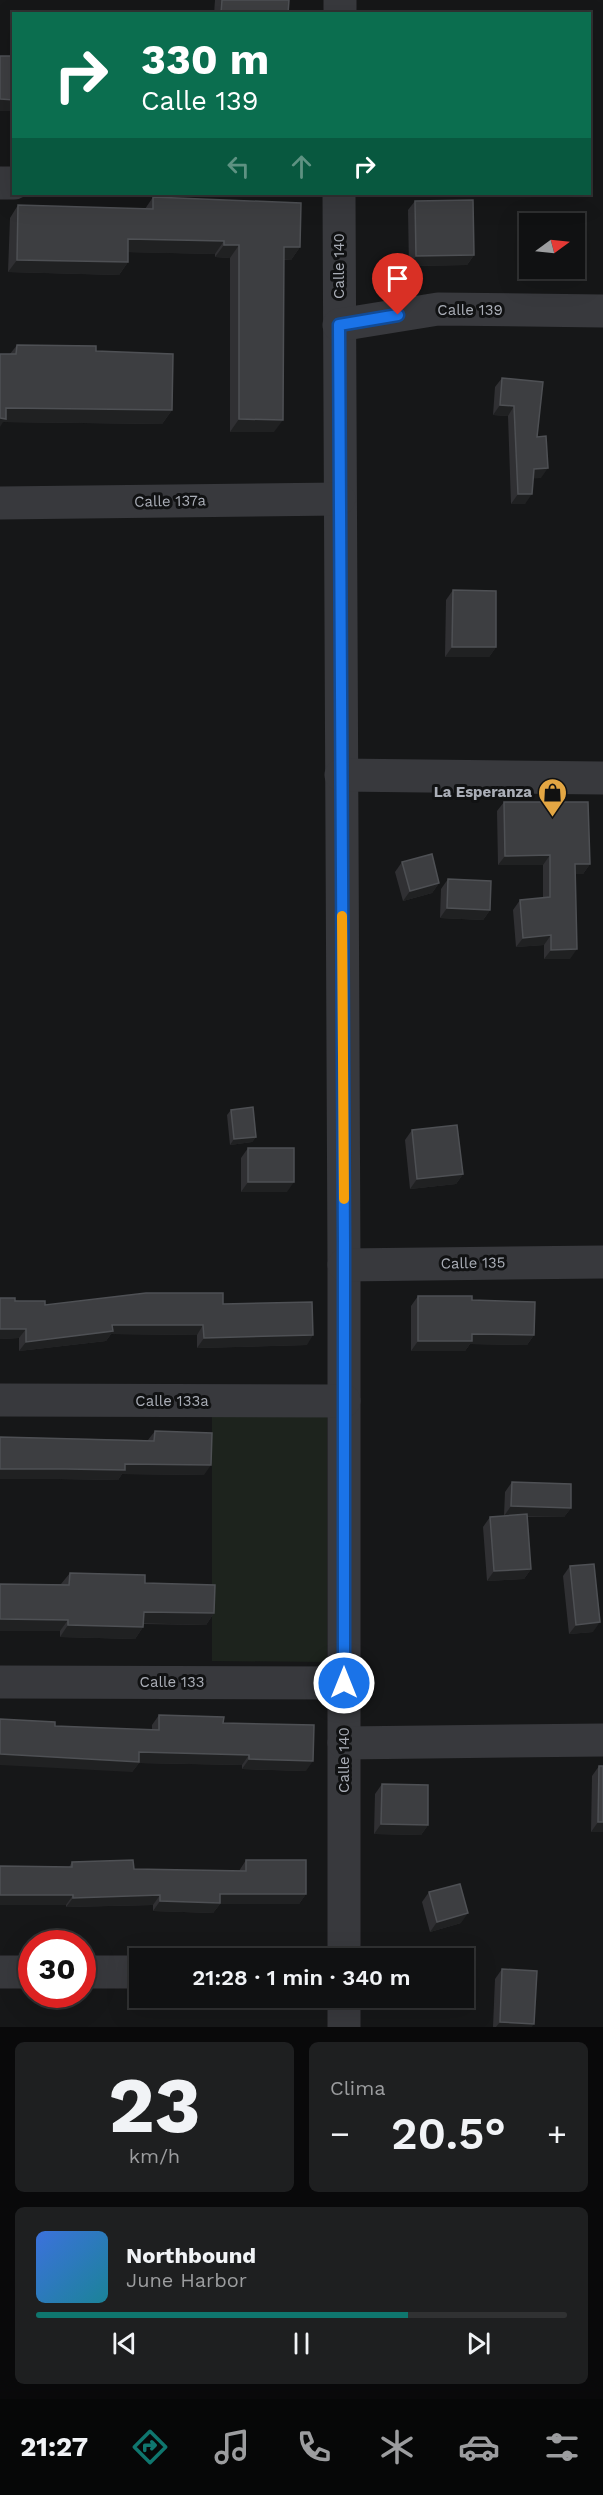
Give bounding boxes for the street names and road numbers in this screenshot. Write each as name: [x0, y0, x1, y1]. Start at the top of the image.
street label: Calle 140: [330, 233, 348, 299]
street label: Calle 139: [437, 301, 503, 319]
street label: Calle 137a: [134, 491, 207, 511]
street label: Calle 135: [440, 1253, 506, 1273]
street label: Calle 133a: [135, 1392, 209, 1410]
street label: Calle 133: [140, 1673, 204, 1691]
street label: Calle 140: [335, 1727, 353, 1793]

